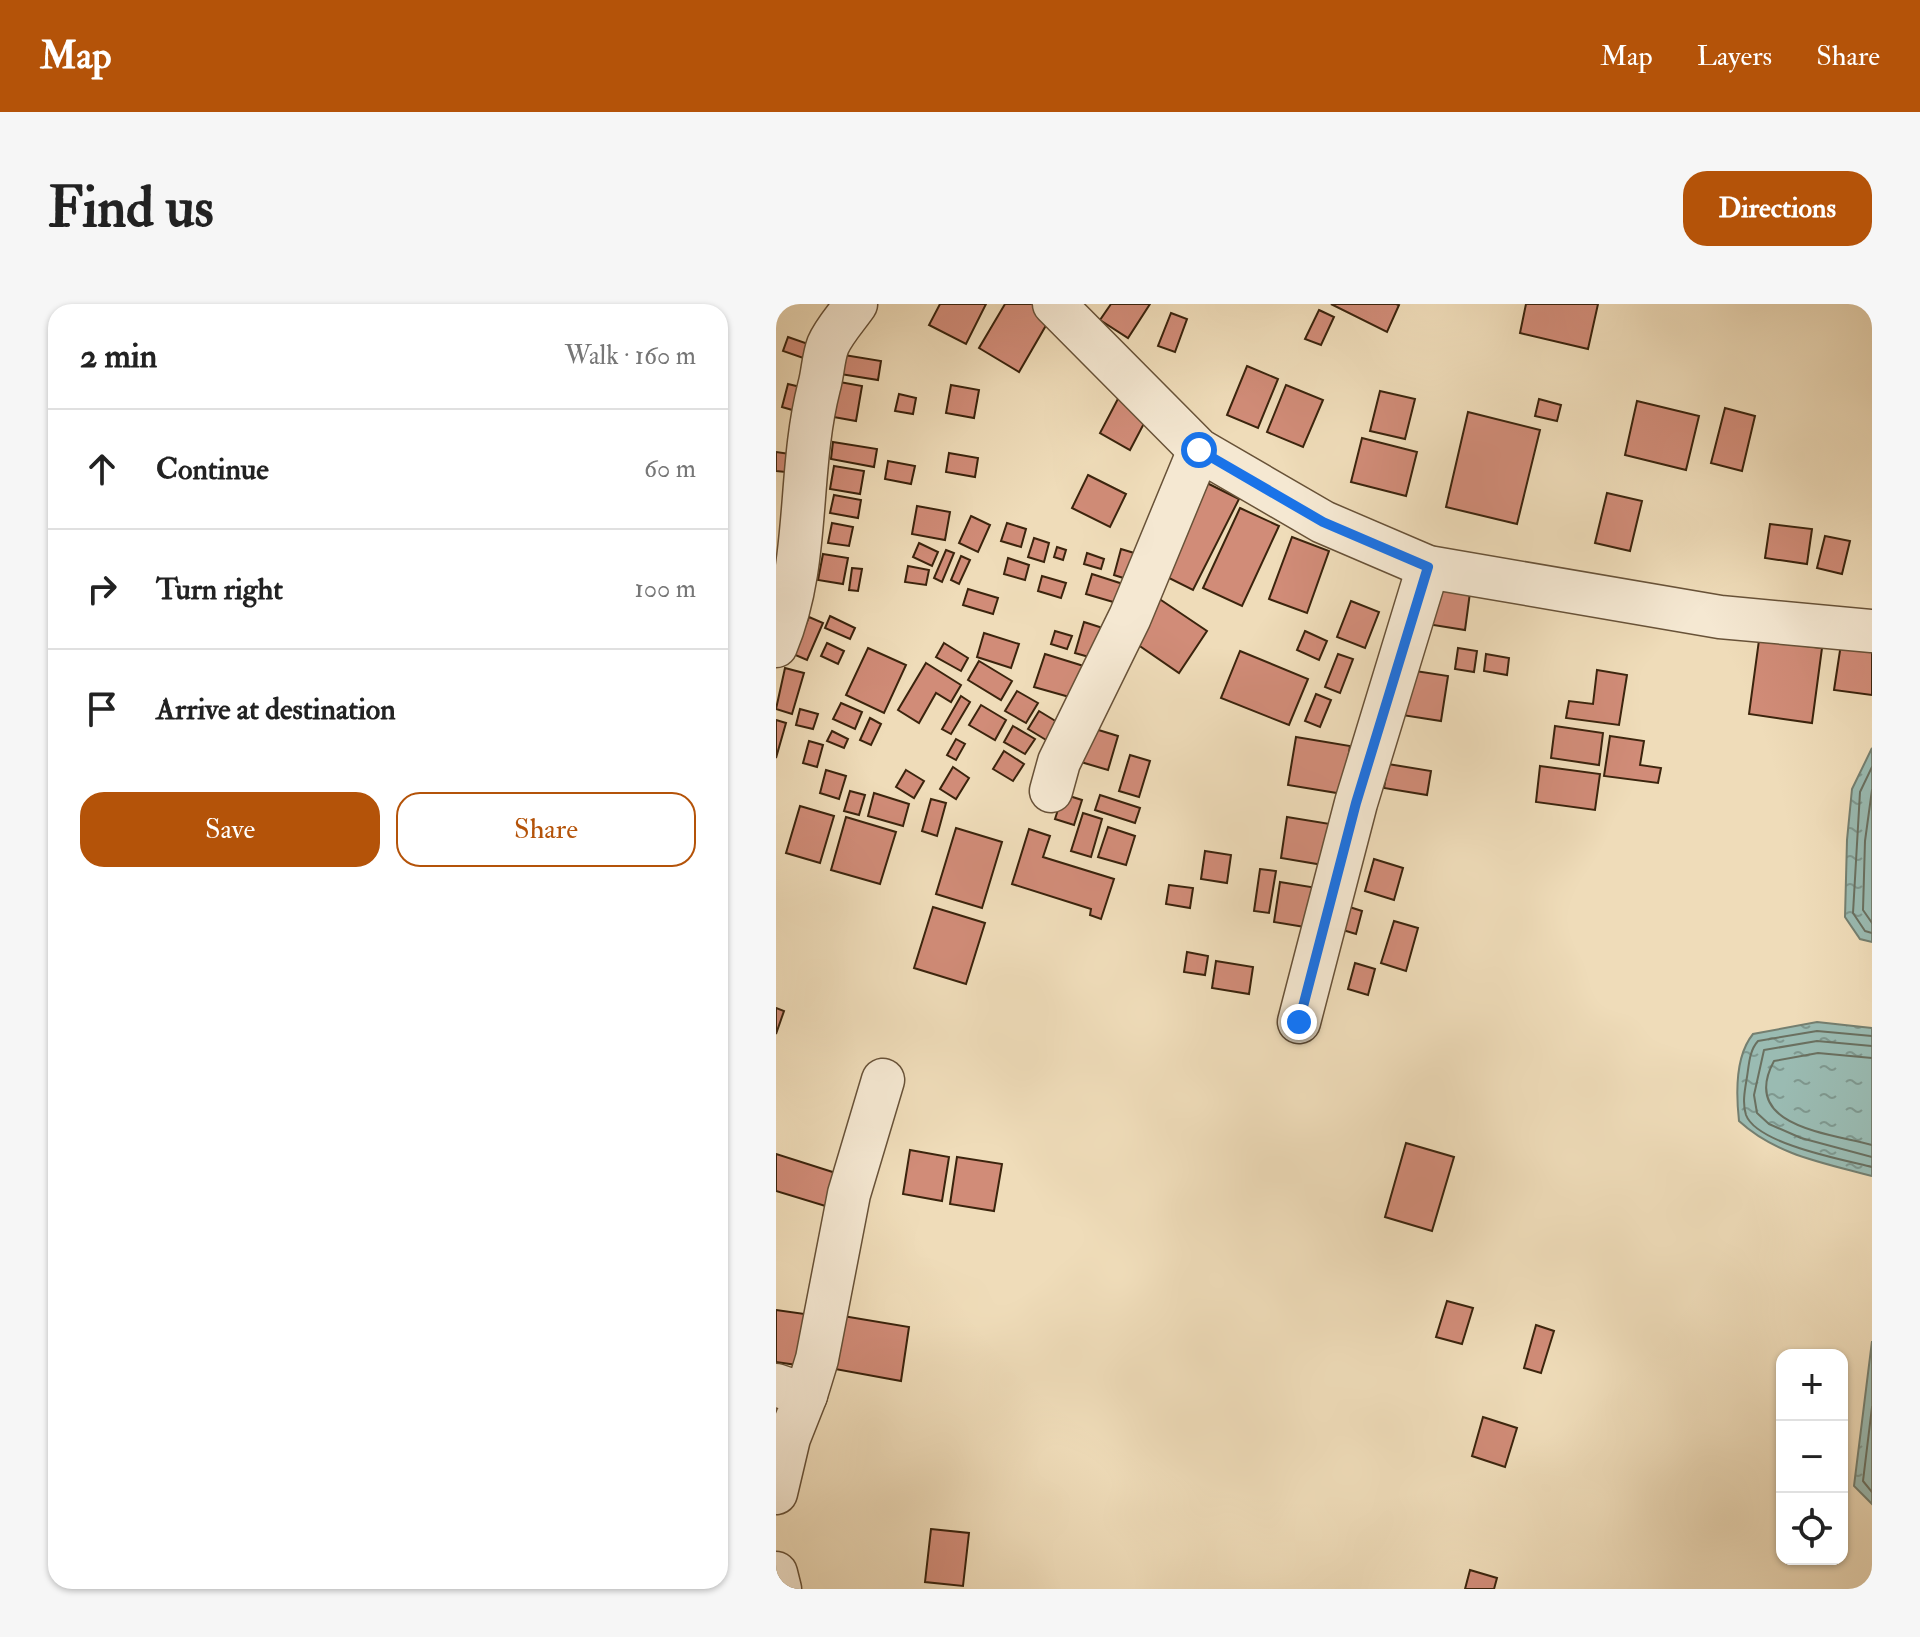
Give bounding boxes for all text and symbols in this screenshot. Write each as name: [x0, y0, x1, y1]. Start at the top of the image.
text: Map: [40, 32, 111, 80]
text: Map: [1600, 39, 1653, 74]
text: Layers: [1697, 39, 1772, 74]
text: Share: [1816, 39, 1880, 74]
button: Directions: [1683, 171, 1872, 246]
text: Find us: [48, 173, 214, 244]
text: 2 min: [80, 335, 157, 378]
text: Walk · 160 m: [565, 340, 696, 372]
route start: [1181, 432, 1217, 468]
icon: ahead: [80, 447, 124, 491]
text: Continue: [156, 451, 269, 488]
text: 60 m: [644, 453, 696, 485]
icon: right: [80, 567, 124, 611]
text: Turn right: [156, 571, 283, 608]
text: 100 m: [635, 573, 696, 605]
icon: arrive: [80, 687, 124, 731]
text: Arrive at destination: [156, 691, 396, 728]
button: Save: [80, 792, 380, 867]
button: Share: [396, 792, 696, 867]
route end: [1281, 1004, 1317, 1040]
map controls: [1776, 1349, 1848, 1565]
button: +: [1776, 1349, 1848, 1421]
button: −: [1776, 1421, 1848, 1493]
button: locate: [1776, 1493, 1848, 1565]

